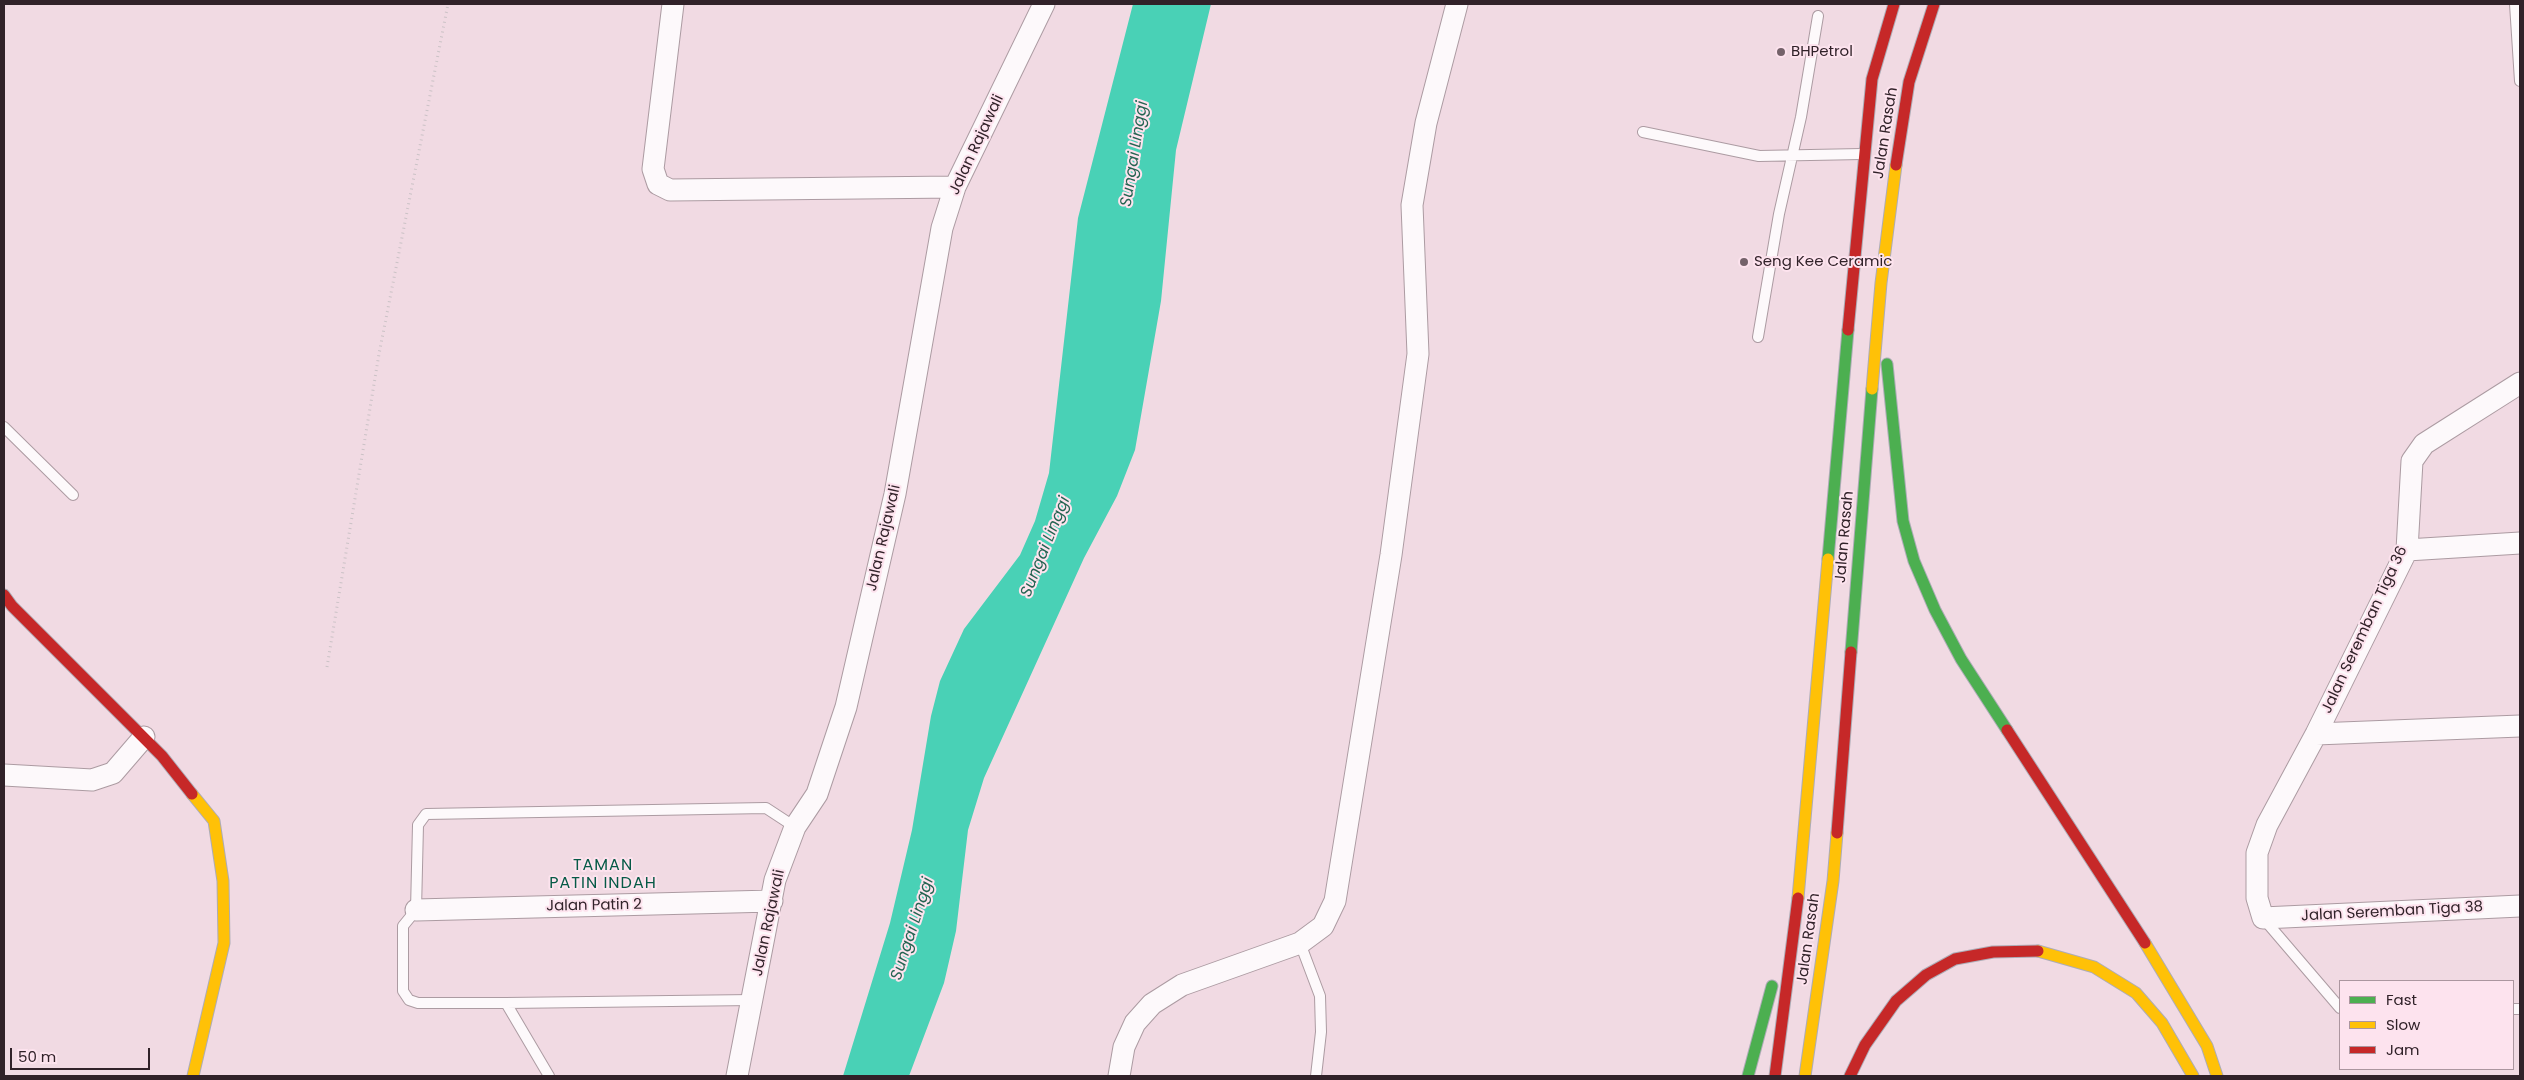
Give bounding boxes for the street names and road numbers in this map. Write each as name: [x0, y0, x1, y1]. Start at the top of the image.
street label: Jalan Rasah: [1870, 86, 1902, 180]
street label: Jalan Rajawali: [946, 92, 1008, 198]
street label: Jalan Rajawali: [863, 483, 905, 593]
street label: Jalan Rasah: [1832, 490, 1858, 584]
street label: Jalan Seremban Tiga 36: [2318, 544, 2412, 716]
street label: Jalan Rajawali: [749, 868, 789, 978]
street label: Jalan Rasah: [1794, 892, 1824, 986]
street label: Jalan Patin 2: [546, 896, 642, 916]
street label: Jalan Seremban Tiga 38: [2301, 898, 2483, 926]

